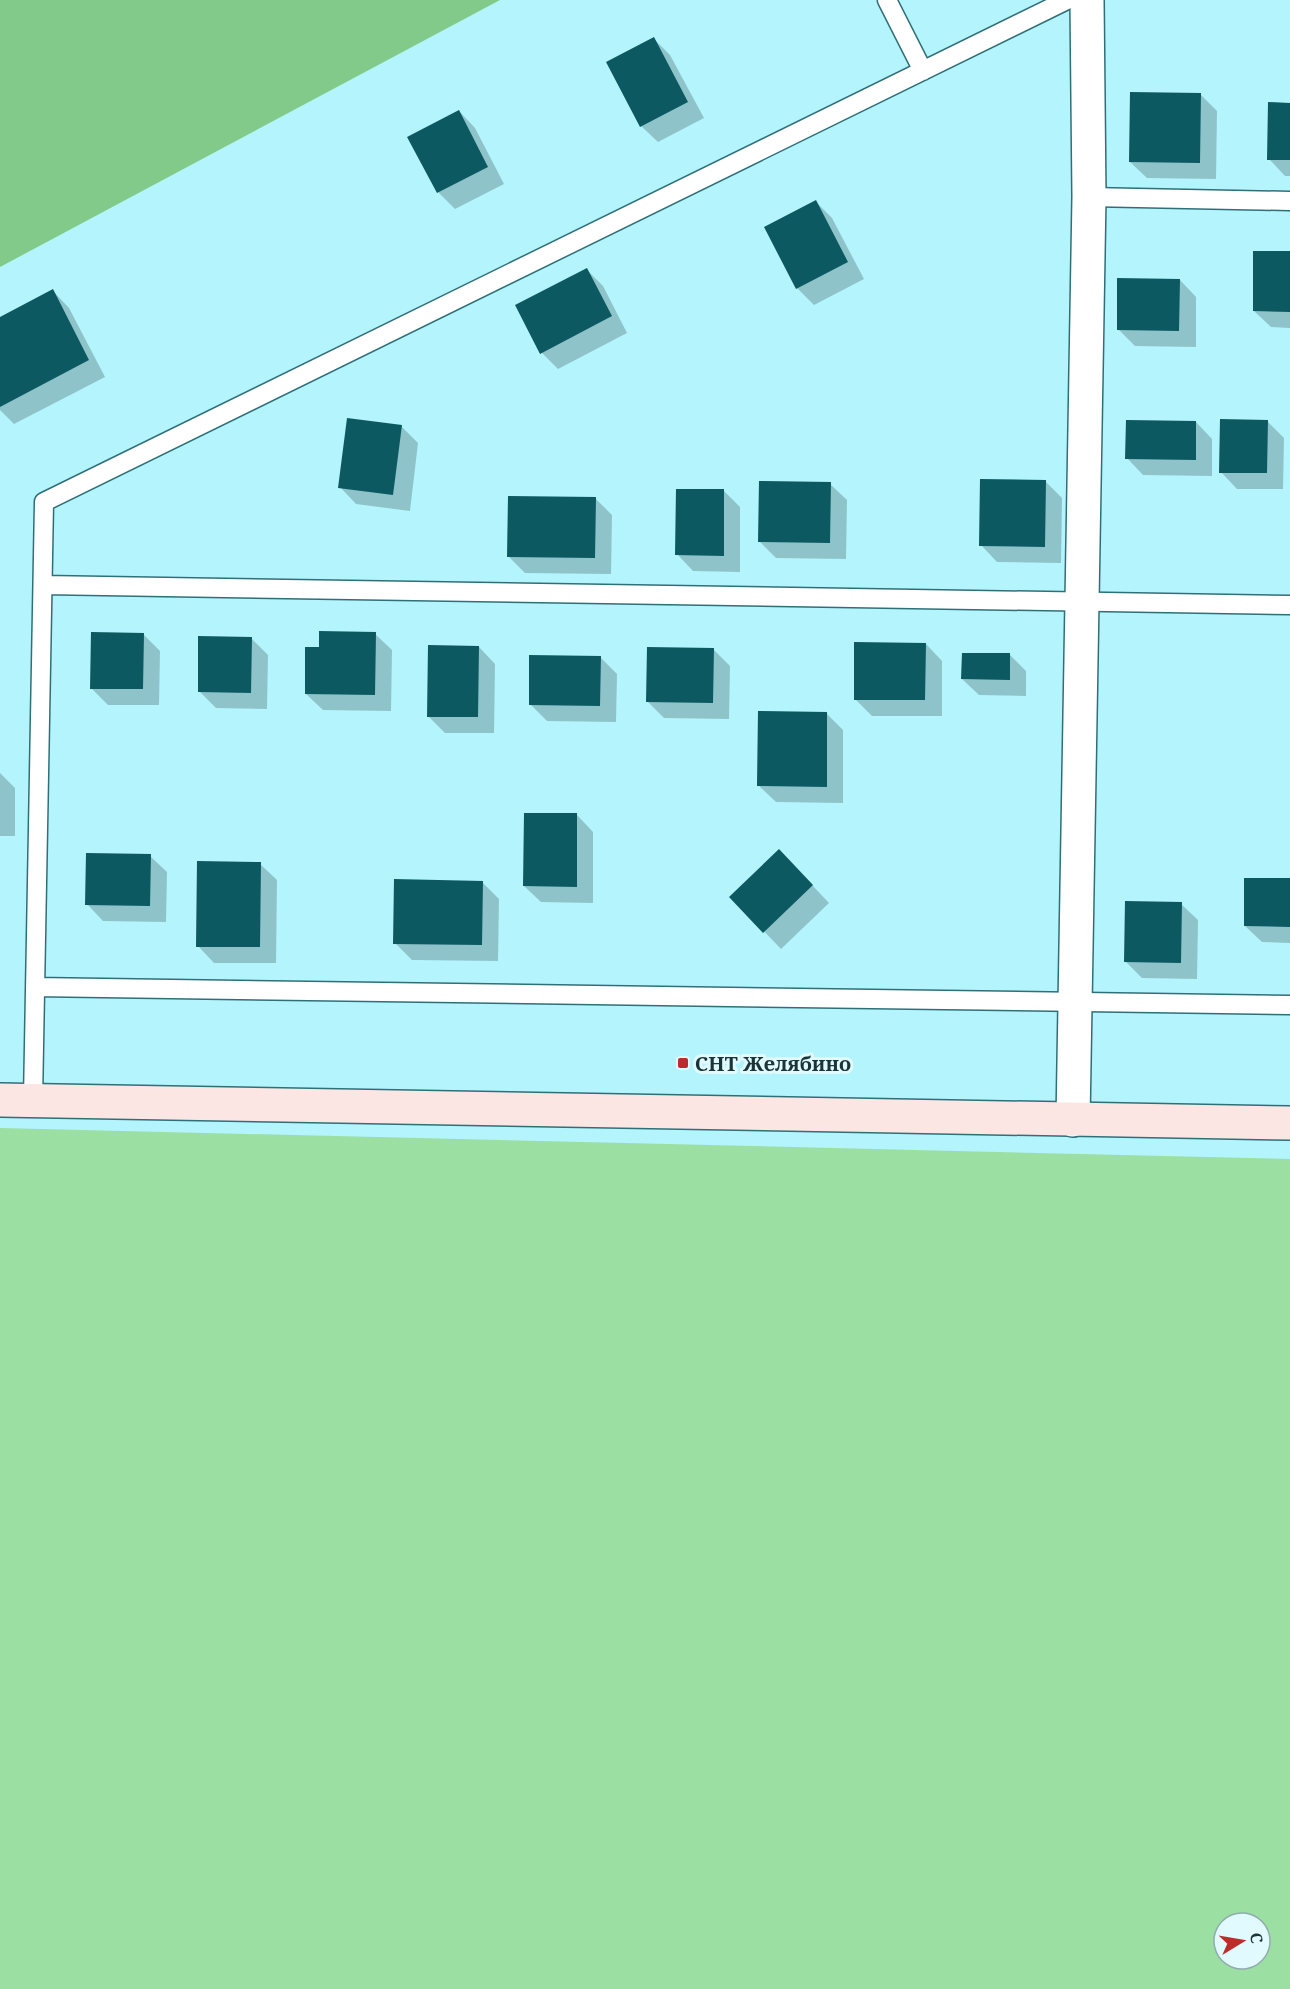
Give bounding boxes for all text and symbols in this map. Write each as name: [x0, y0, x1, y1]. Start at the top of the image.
place label: СНТ Желябино: [695, 1050, 851, 1077]
marker: СНТ Желябино: [676, 1056, 690, 1070]
north arrow: [1212, 1911, 1272, 1971]
text: С: [1245, 1931, 1269, 1945]

